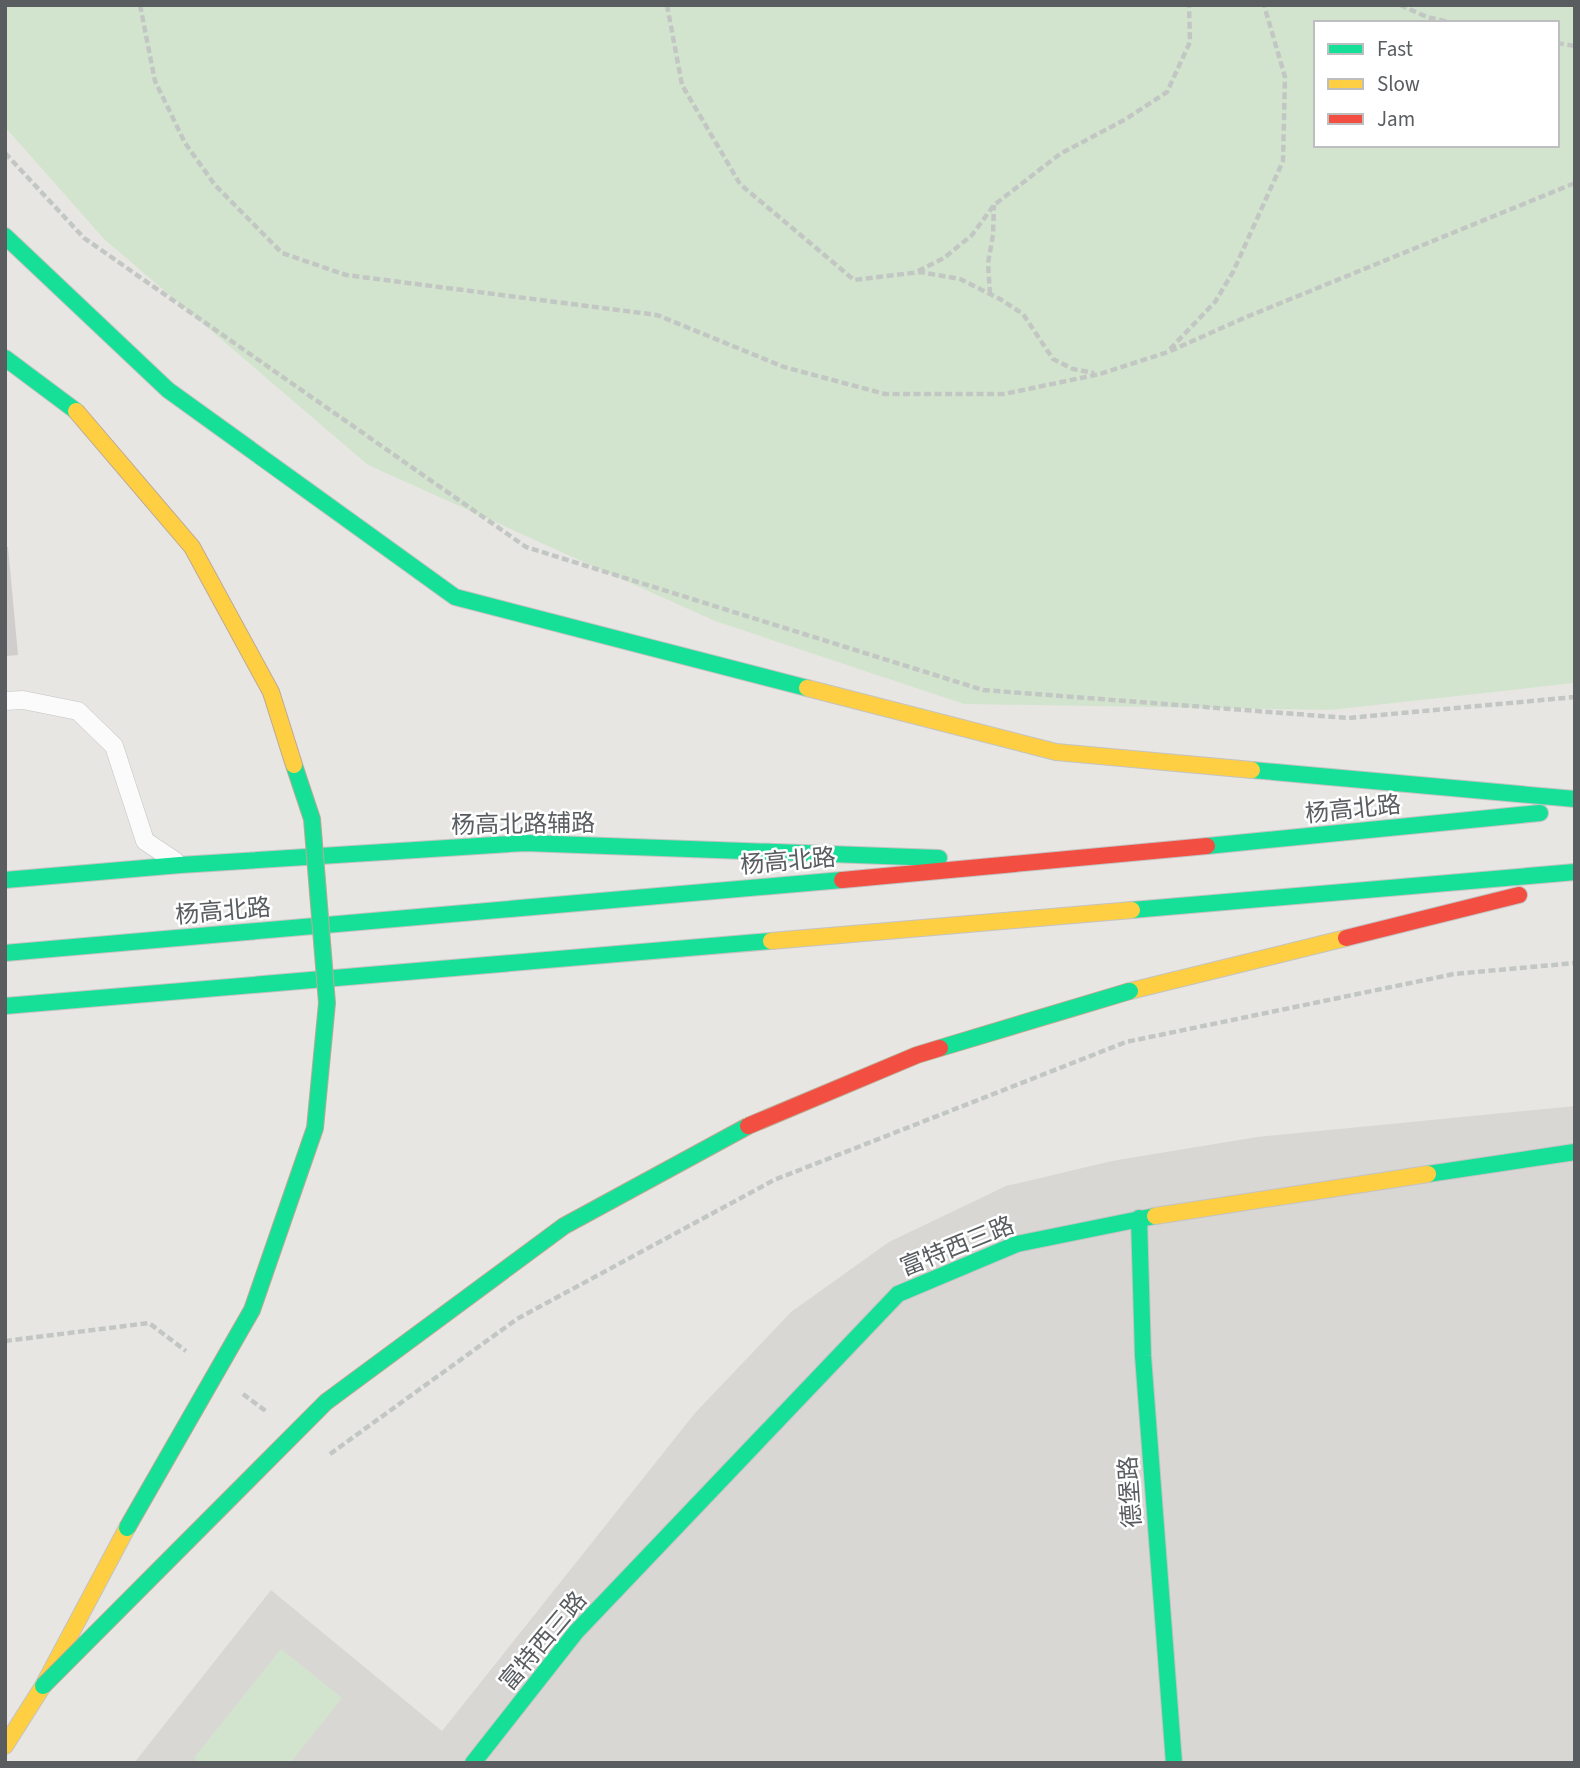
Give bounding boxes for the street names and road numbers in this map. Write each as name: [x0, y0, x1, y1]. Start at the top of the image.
street label: 杨高北路: [1303, 787, 1403, 832]
street label: 杨高北路辅路: [451, 806, 595, 843]
street label: 杨高北路: [739, 840, 837, 883]
street label: 杨高北路: [174, 890, 272, 933]
street label: 富特西三路: [895, 1208, 1019, 1285]
street label: 德堡路: [1111, 1455, 1150, 1529]
street label: 富特西三路: [491, 1584, 595, 1699]

